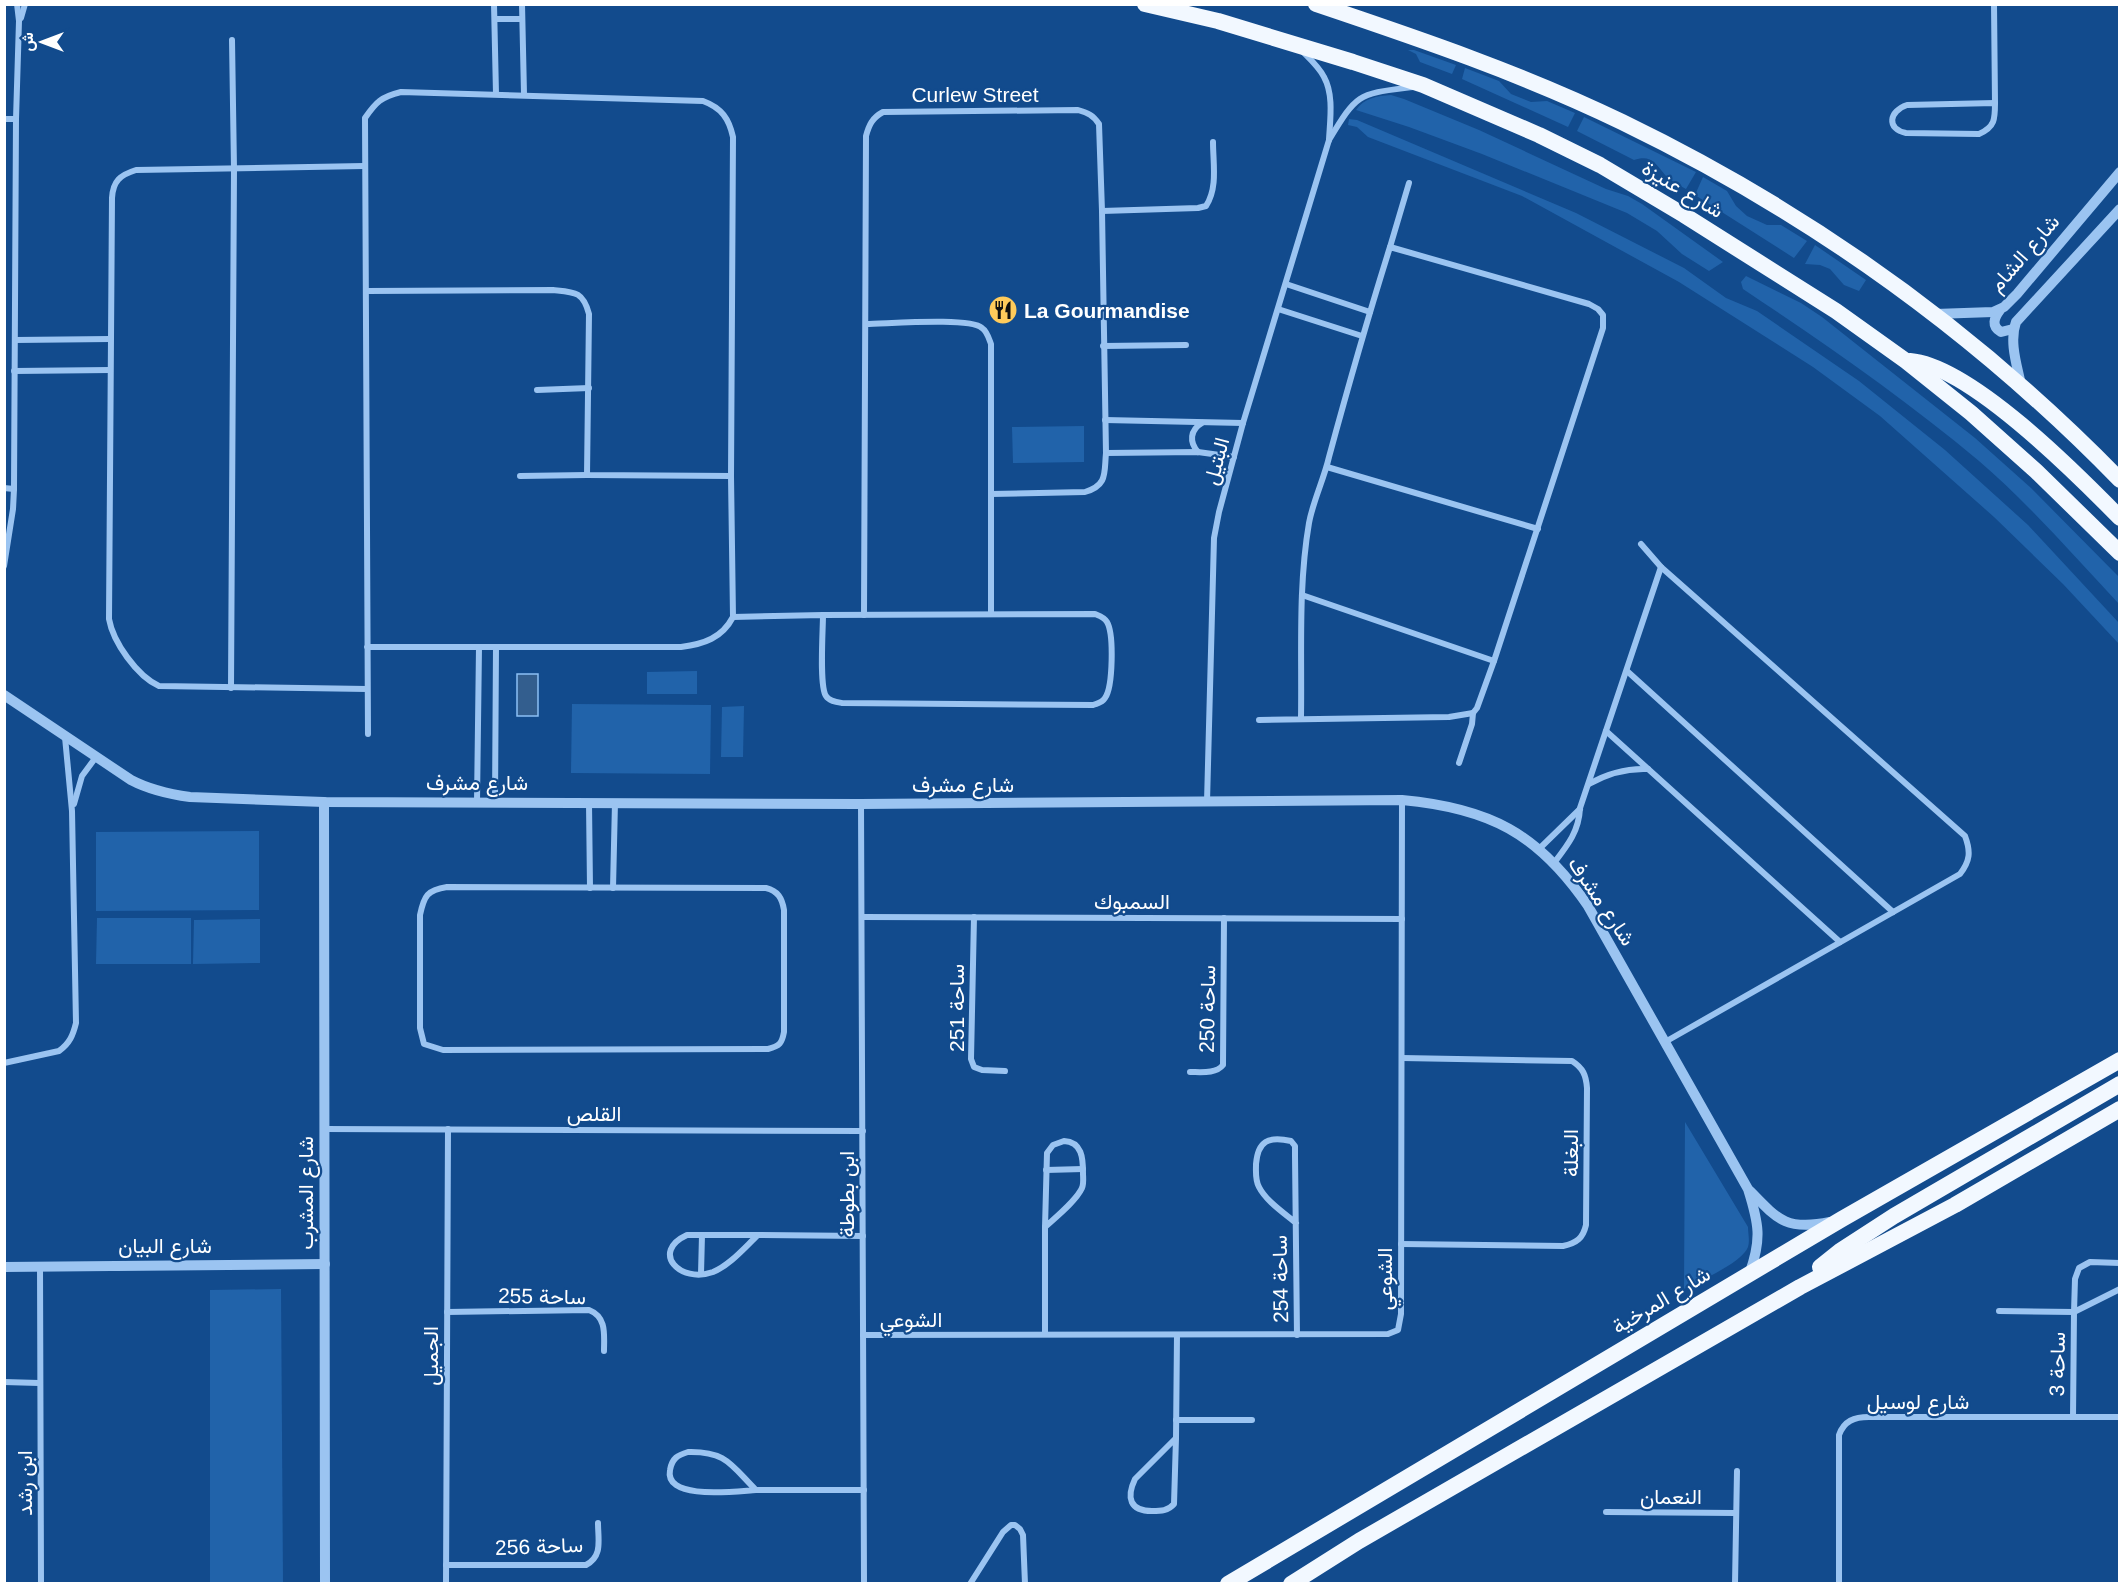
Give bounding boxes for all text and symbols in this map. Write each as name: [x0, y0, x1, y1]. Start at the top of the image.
north arrow: [12, 12, 72, 72]
text: ش: [19, 32, 37, 52]
street label: Curlew Street: [911, 83, 1039, 106]
street label: شارع عنيزة: [1637, 156, 1728, 225]
street label: شارع الشام: [1984, 210, 2066, 298]
restaurant icon: La Gourmandise: [987, 294, 1019, 326]
place label: La Gourmandise: [1024, 299, 1190, 322]
street label: البتيل: [1199, 435, 1234, 487]
street label: شارع مشرف: [426, 771, 528, 797]
street label: شارع مشرف: [912, 773, 1014, 799]
street label: شارع مشرف: [1561, 852, 1640, 951]
street label: السمبوك: [1094, 890, 1170, 915]
street label: ساحة 251: [945, 964, 968, 1052]
street label: ساحة 250: [1195, 965, 1219, 1053]
street label: القلص: [567, 1102, 621, 1126]
street label: البغلة: [1559, 1129, 1583, 1177]
street label: شارع المشرب: [294, 1136, 320, 1250]
street label: ابن بطوطة: [835, 1151, 860, 1237]
street label: شارع البيان: [118, 1234, 212, 1260]
street label: ساحة 254: [1268, 1235, 1292, 1323]
street label: الشوعي: [1373, 1248, 1402, 1310]
street label: شارع المرخية: [1608, 1262, 1716, 1341]
street label: ساحة 255: [498, 1284, 586, 1308]
street label: الشوعي: [880, 1308, 942, 1337]
street label: الجميل: [419, 1326, 443, 1386]
street label: ساحة 3: [2045, 1332, 2069, 1396]
street label: شارع لوسيل: [1867, 1390, 1969, 1416]
street label: ابن رشد: [13, 1450, 38, 1516]
street label: النعمان: [1640, 1485, 1702, 1509]
street label: ساحة 256: [495, 1533, 583, 1559]

